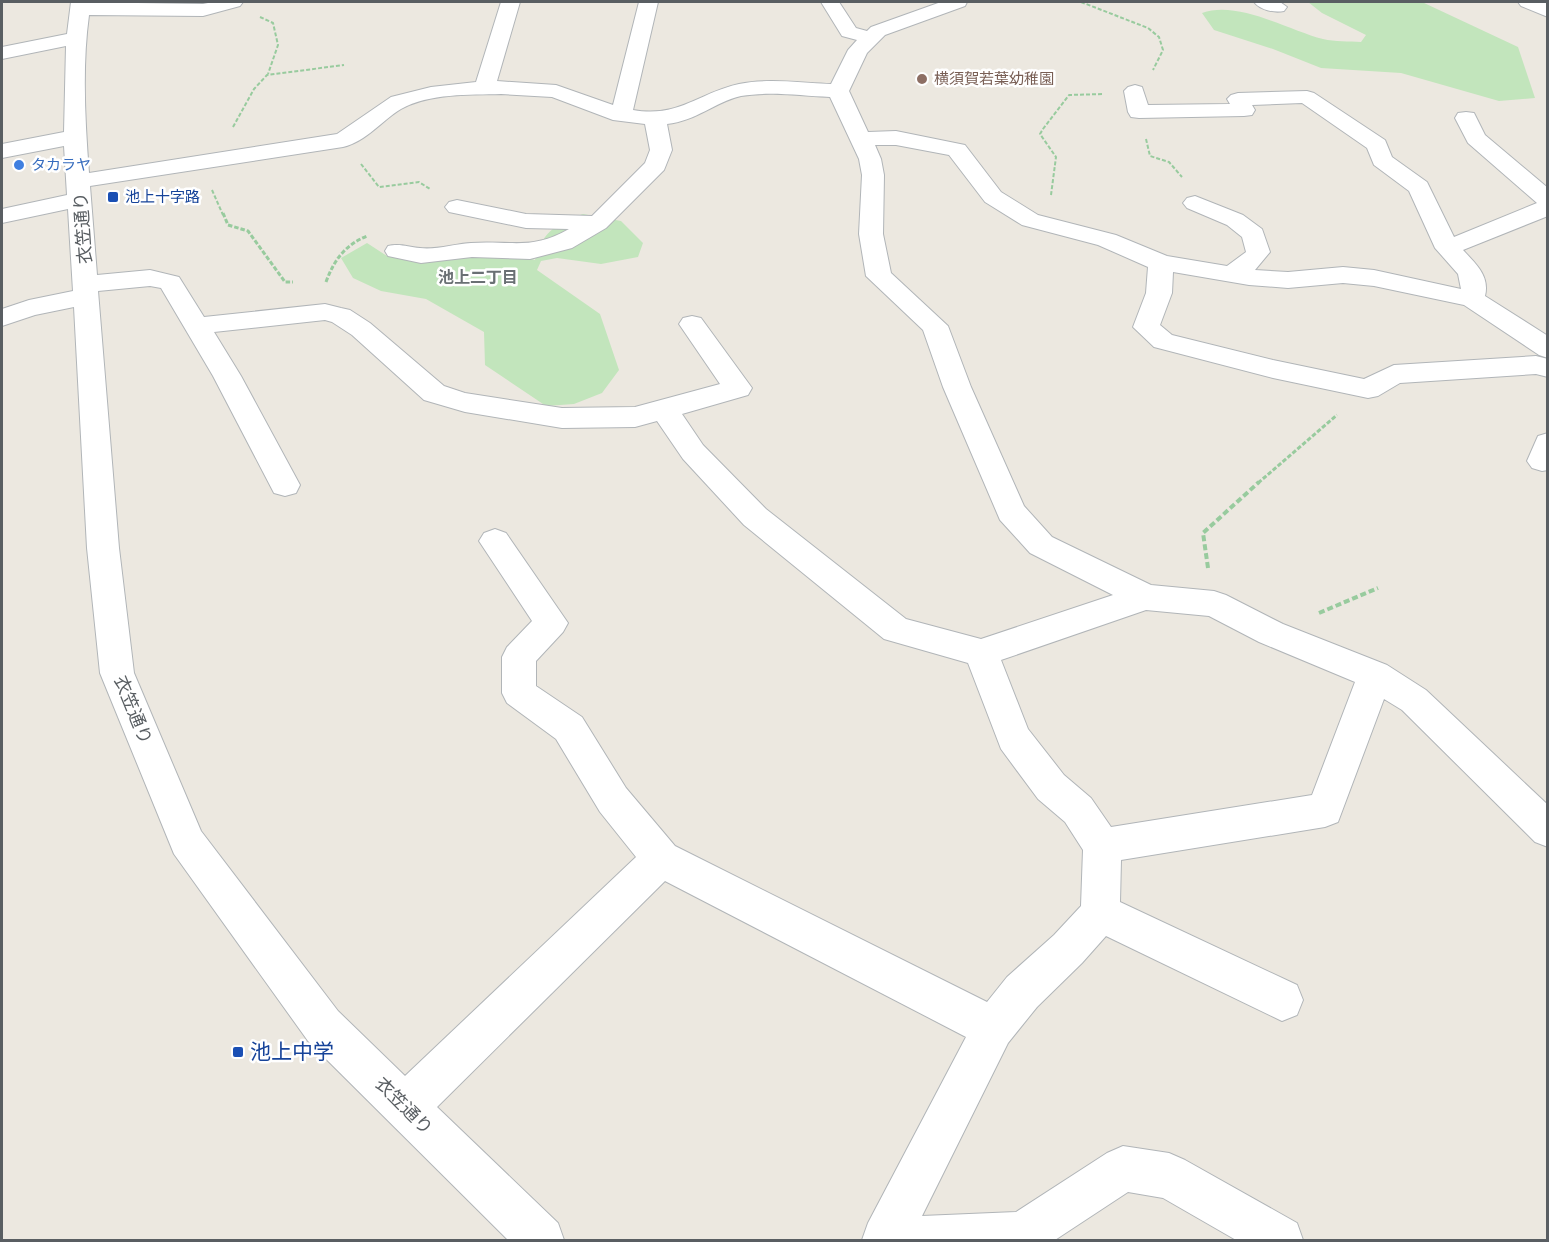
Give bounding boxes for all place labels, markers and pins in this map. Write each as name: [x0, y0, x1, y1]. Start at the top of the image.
place label: 横須賀若葉幼稚園: [934, 70, 1054, 87]
marker: 横須賀若葉幼稚園: [915, 72, 929, 86]
place label: タカラヤ: [31, 156, 91, 173]
marker: タカラヤ: [12, 158, 26, 172]
place label: 池上十字路: [125, 188, 200, 205]
marker: 池上十字路: [106, 190, 120, 204]
place label: 池上中学: [250, 1039, 334, 1064]
marker: 池上中学: [231, 1045, 245, 1059]

